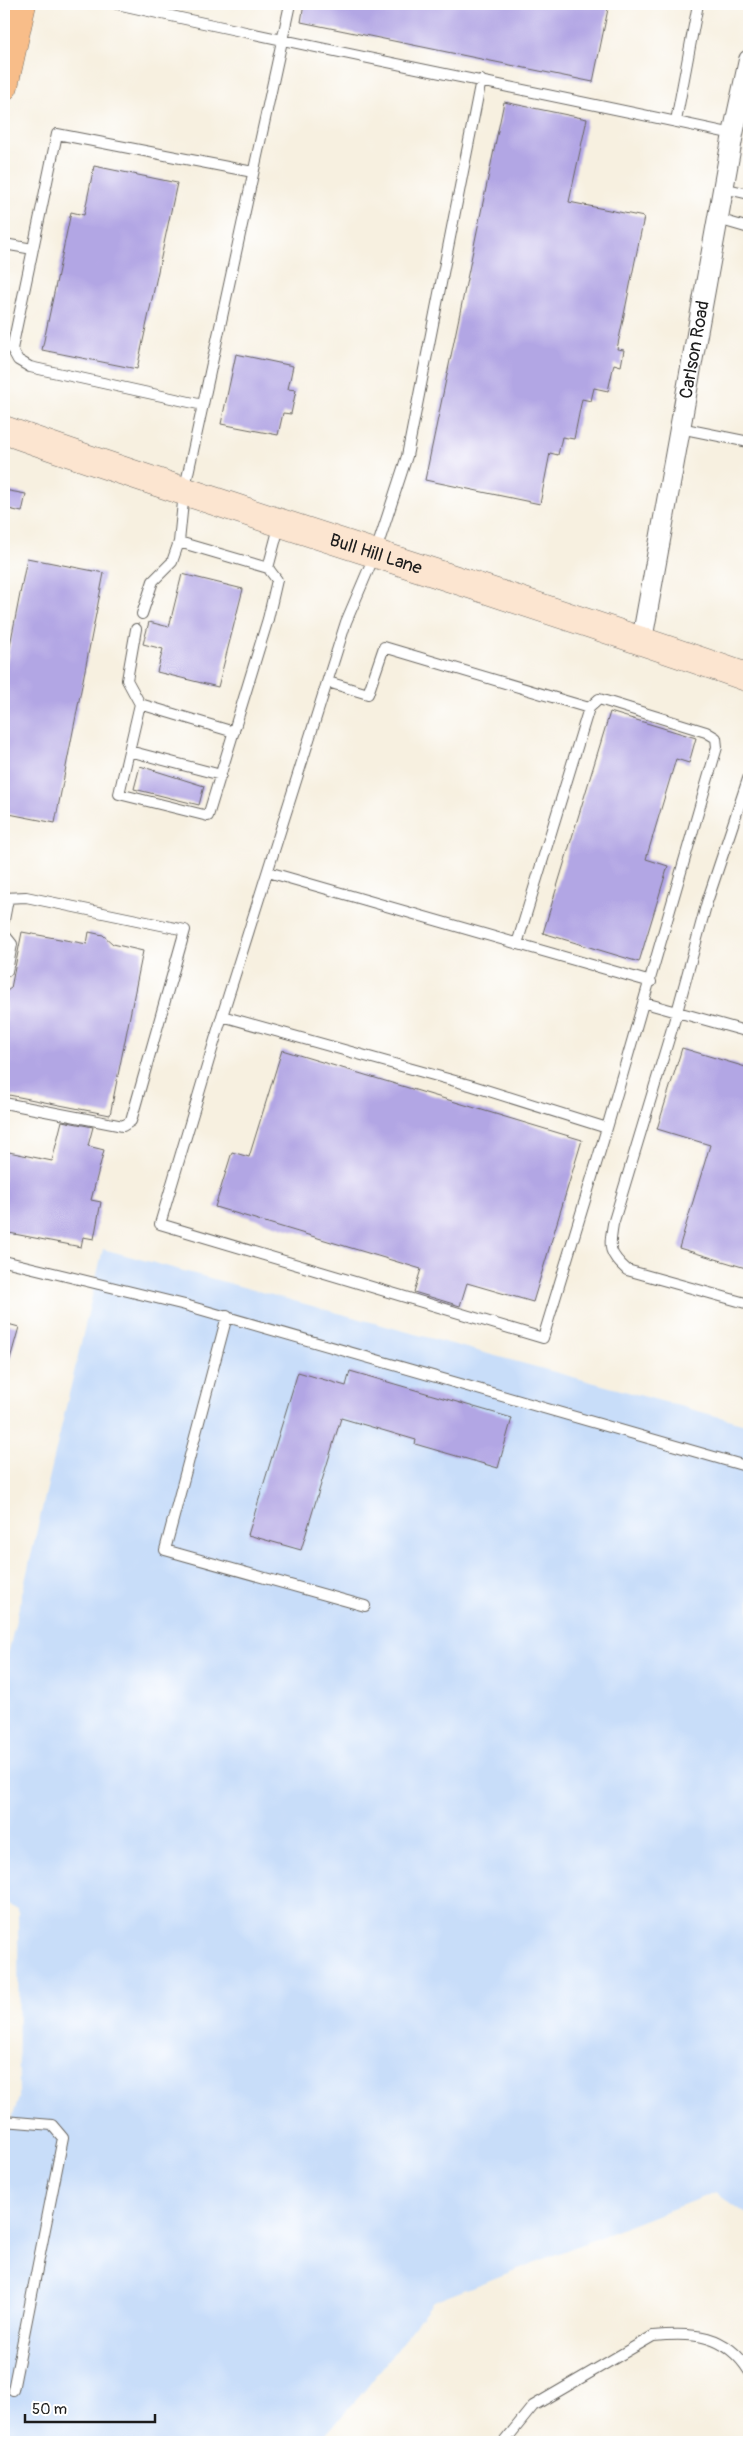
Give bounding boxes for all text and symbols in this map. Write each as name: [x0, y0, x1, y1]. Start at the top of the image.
street label: Carlson Road: [674, 299, 714, 401]
street label: Bull Hill Lane: [327, 528, 425, 580]
scale bar: [25, 2391, 155, 2423]
text: 50 m: [32, 2400, 67, 2419]

